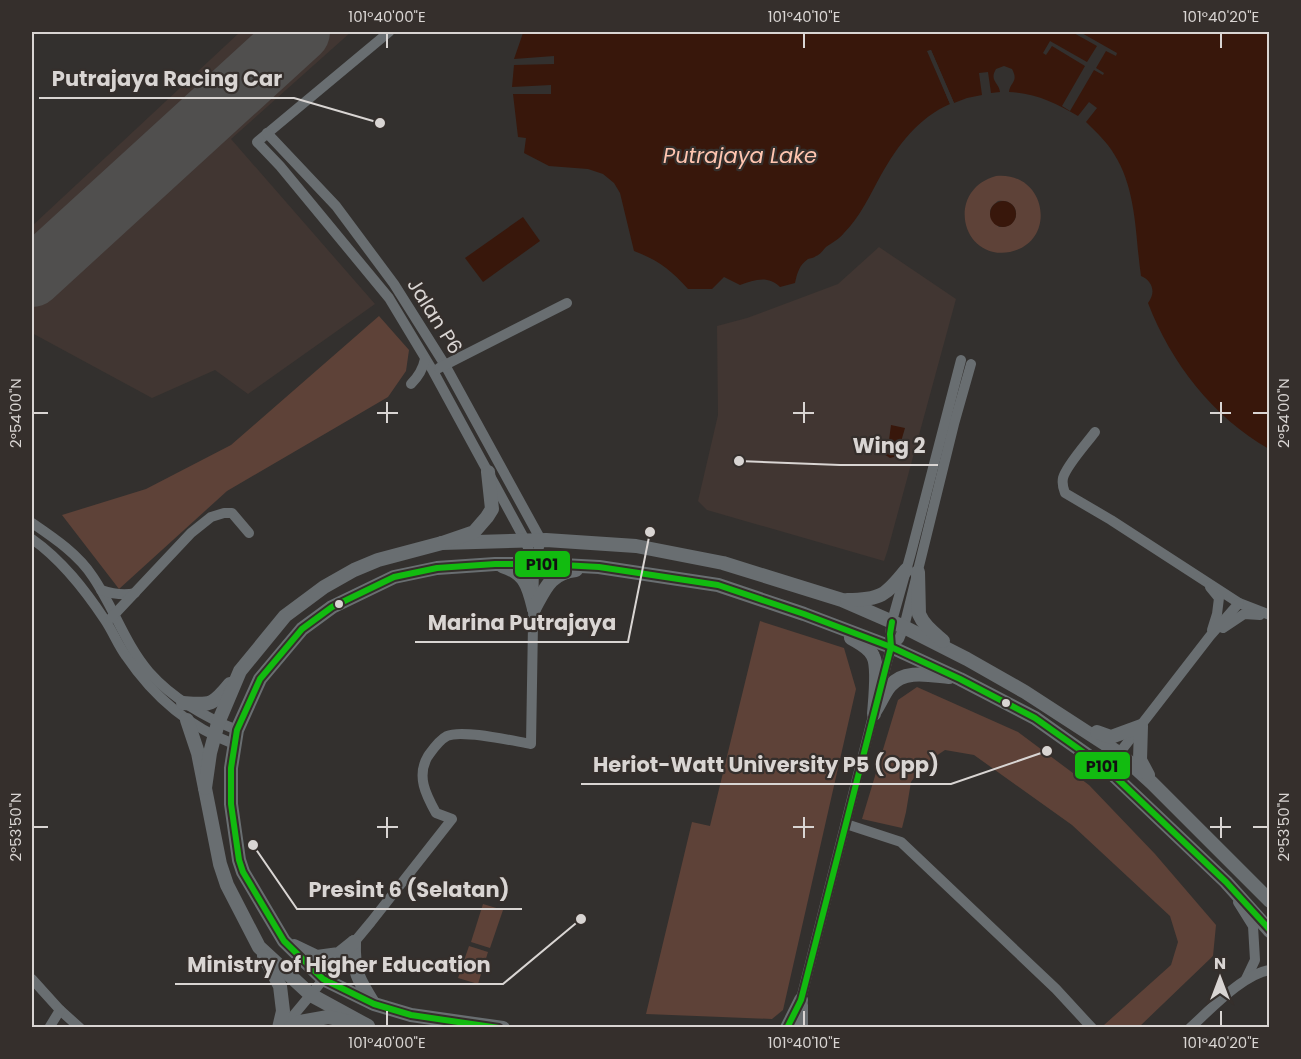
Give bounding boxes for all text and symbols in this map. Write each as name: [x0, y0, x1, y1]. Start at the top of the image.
text: 101°40'00"E: [348, 6, 426, 27]
text: 101°40'10"E: [768, 6, 840, 27]
text: 101°40'20"E: [1183, 6, 1259, 27]
callout: Putrajaya Racing Car: [39, 59, 294, 98]
text: Putrajaya Racing Car: [52, 64, 282, 93]
water label: Putrajaya Lake: [663, 141, 817, 170]
street label: Jalan P6: [401, 273, 469, 359]
text: 2°54'00"N: [5, 378, 26, 448]
text: 2°54'00"N: [1273, 378, 1294, 448]
callout: Wing 2: [840, 426, 938, 465]
text: Wing 2: [852, 431, 926, 460]
line badge: P101: [514, 550, 571, 578]
text: P101: [526, 553, 558, 576]
unlabelled marker: [333, 598, 345, 610]
callout: Marina Putrajaya: [415, 603, 628, 642]
text: Marina Putrajaya: [428, 608, 616, 637]
unlabelled marker: [1000, 697, 1012, 709]
callout: Heriot-Watt University P5 (Opp): [581, 745, 951, 784]
text: Heriot-Watt University P5 (Opp): [593, 750, 939, 779]
line badge: P101: [1074, 751, 1131, 780]
text: P101: [1086, 755, 1118, 778]
text: 2°53'50"N: [5, 792, 26, 862]
text: 2°53'50"N: [1273, 792, 1294, 862]
callout: Presint 6 (Selatan): [297, 870, 522, 909]
text: Presint 6 (Selatan): [308, 875, 510, 904]
callout: Ministry of Higher Education: [175, 945, 503, 984]
north arrow: [1190, 948, 1250, 1008]
text: Ministry of Higher Education: [187, 950, 491, 979]
text: N: [1214, 952, 1226, 975]
text: 101°40'00"E: [348, 1032, 426, 1053]
text: 101°40'10"E: [768, 1032, 840, 1053]
text: 101°40'20"E: [1183, 1032, 1259, 1053]

